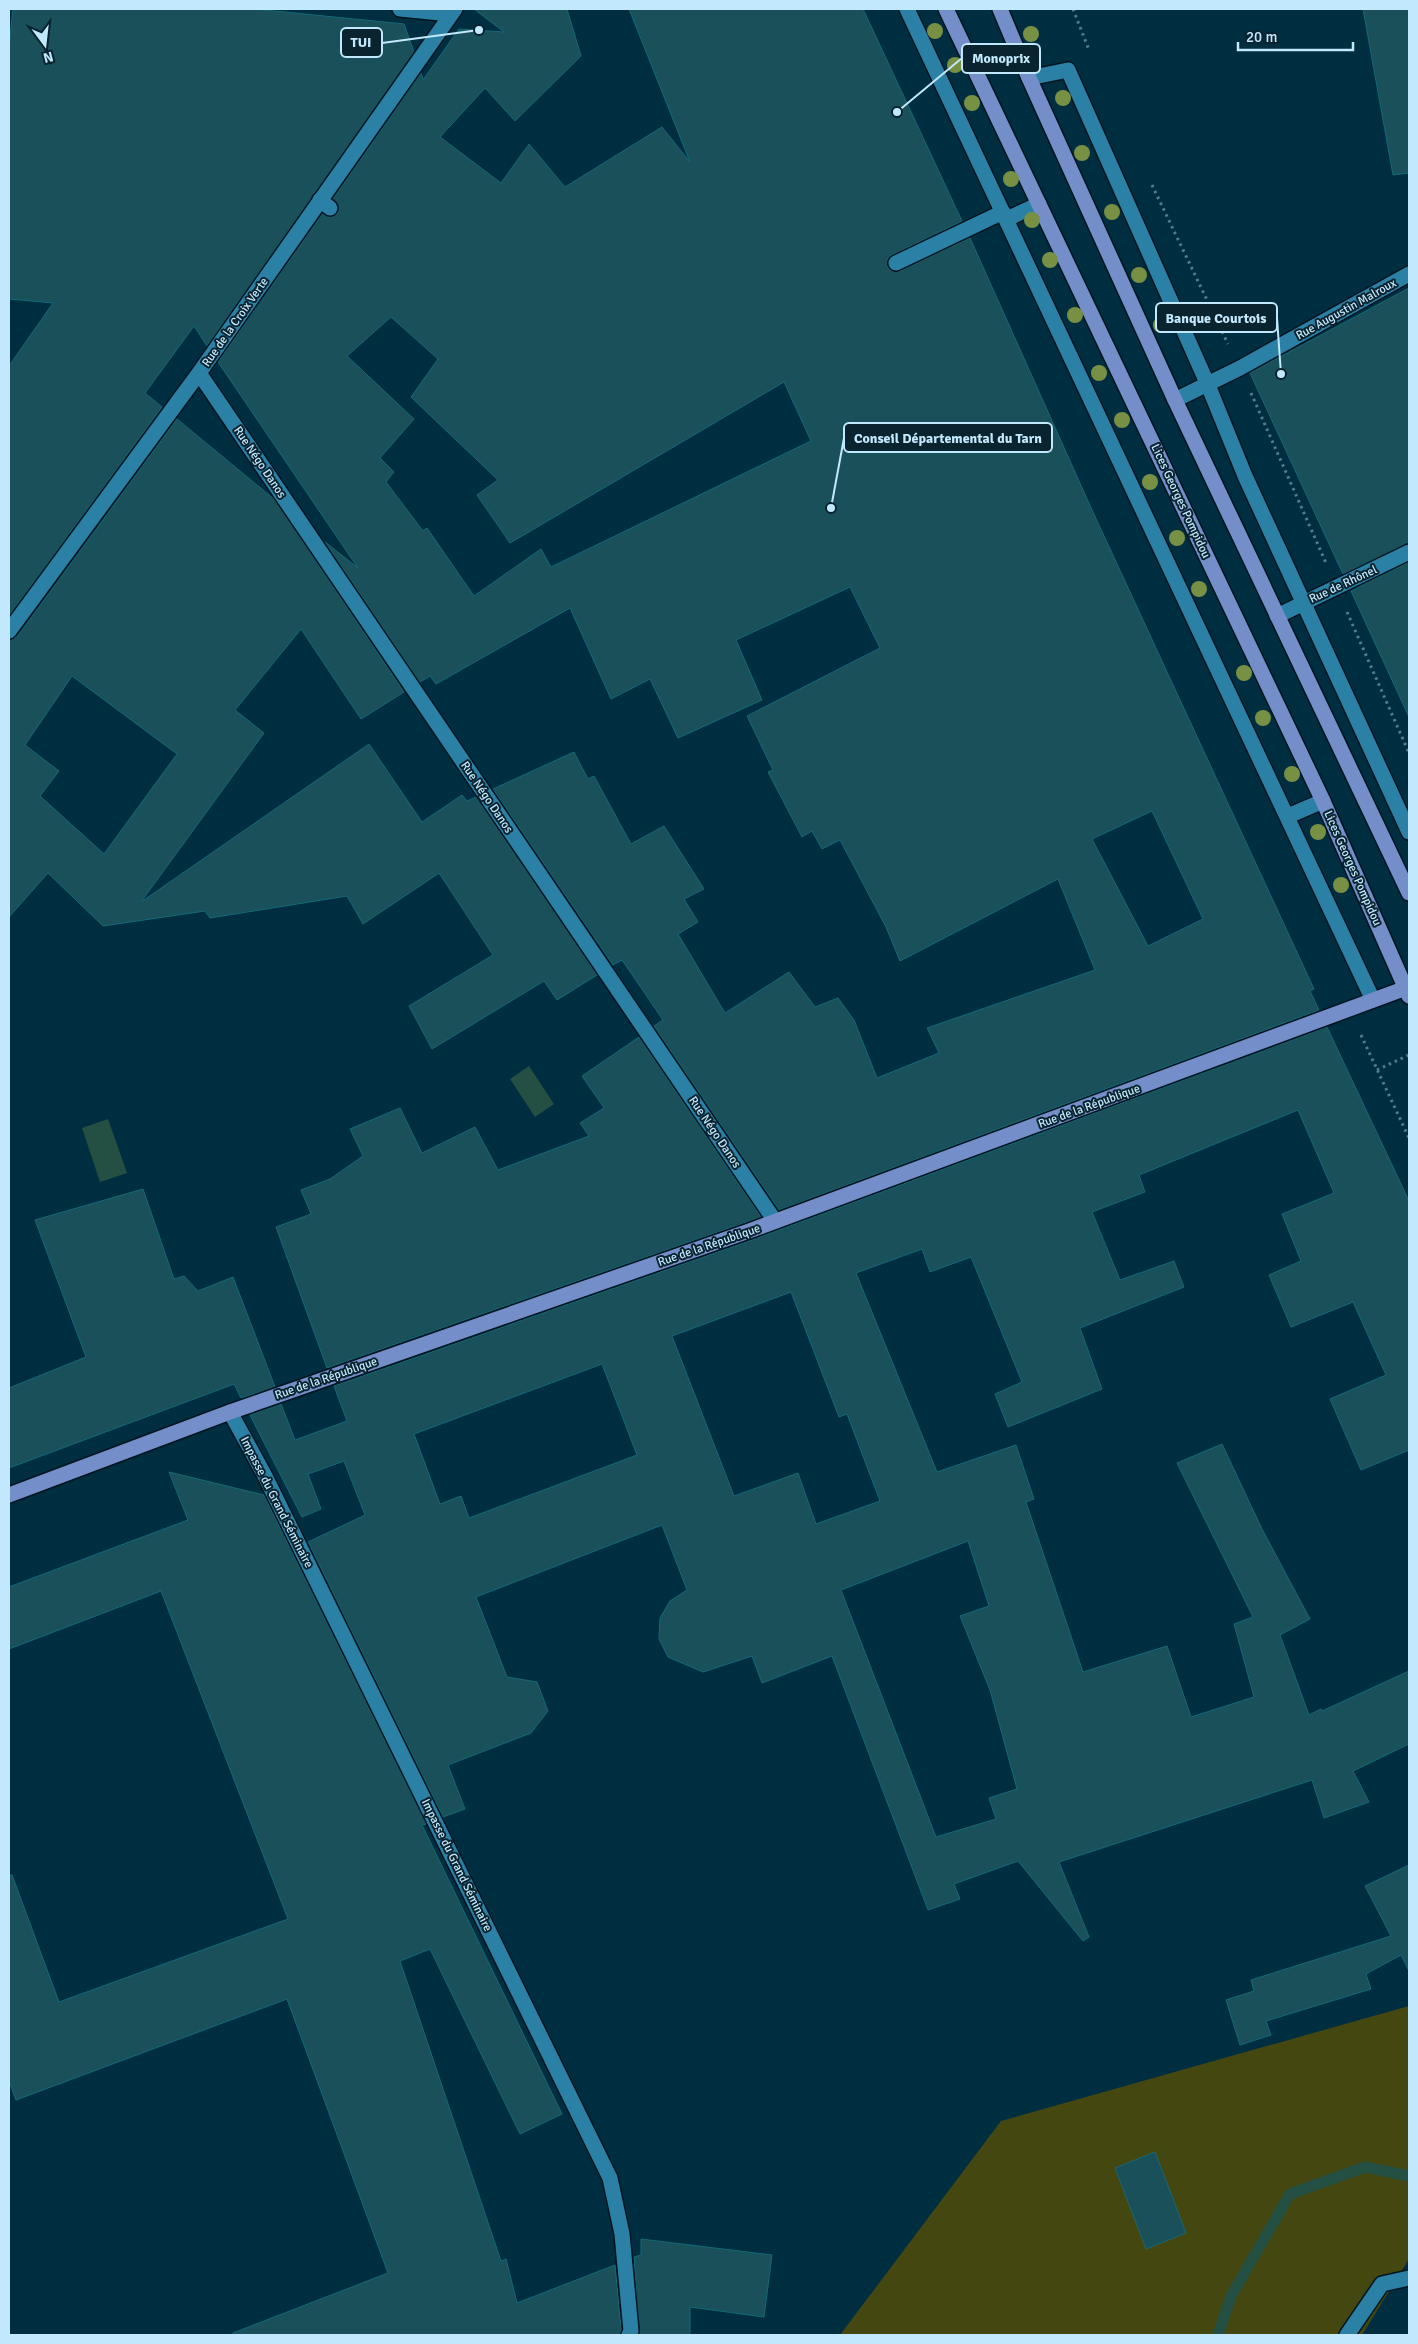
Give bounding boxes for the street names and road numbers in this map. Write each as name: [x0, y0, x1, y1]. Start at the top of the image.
street label: Rue de la Croix Verte: [199, 275, 272, 370]
street label: Rue Augustin Malroux: [1293, 275, 1400, 343]
street label: Rue Négo Danos: [230, 424, 289, 501]
street label: Lices Georges Pompidou: [1147, 442, 1214, 561]
street label: Rue de Rhônel: [1307, 562, 1380, 607]
street label: Rue Négo Danos: [457, 759, 516, 836]
street label: Lices Georges Pompidou: [1320, 808, 1385, 928]
street label: Rue de la République: [1036, 1081, 1142, 1132]
street label: Rue Négo Danos: [685, 1094, 744, 1171]
street label: Rue de la République: [656, 1221, 762, 1270]
street label: Rue de la République: [273, 1354, 379, 1403]
street label: Impasse du Grand Séminaire: [237, 1434, 316, 1570]
street label: Impasse du Grand Séminaire: [418, 1797, 495, 1934]

